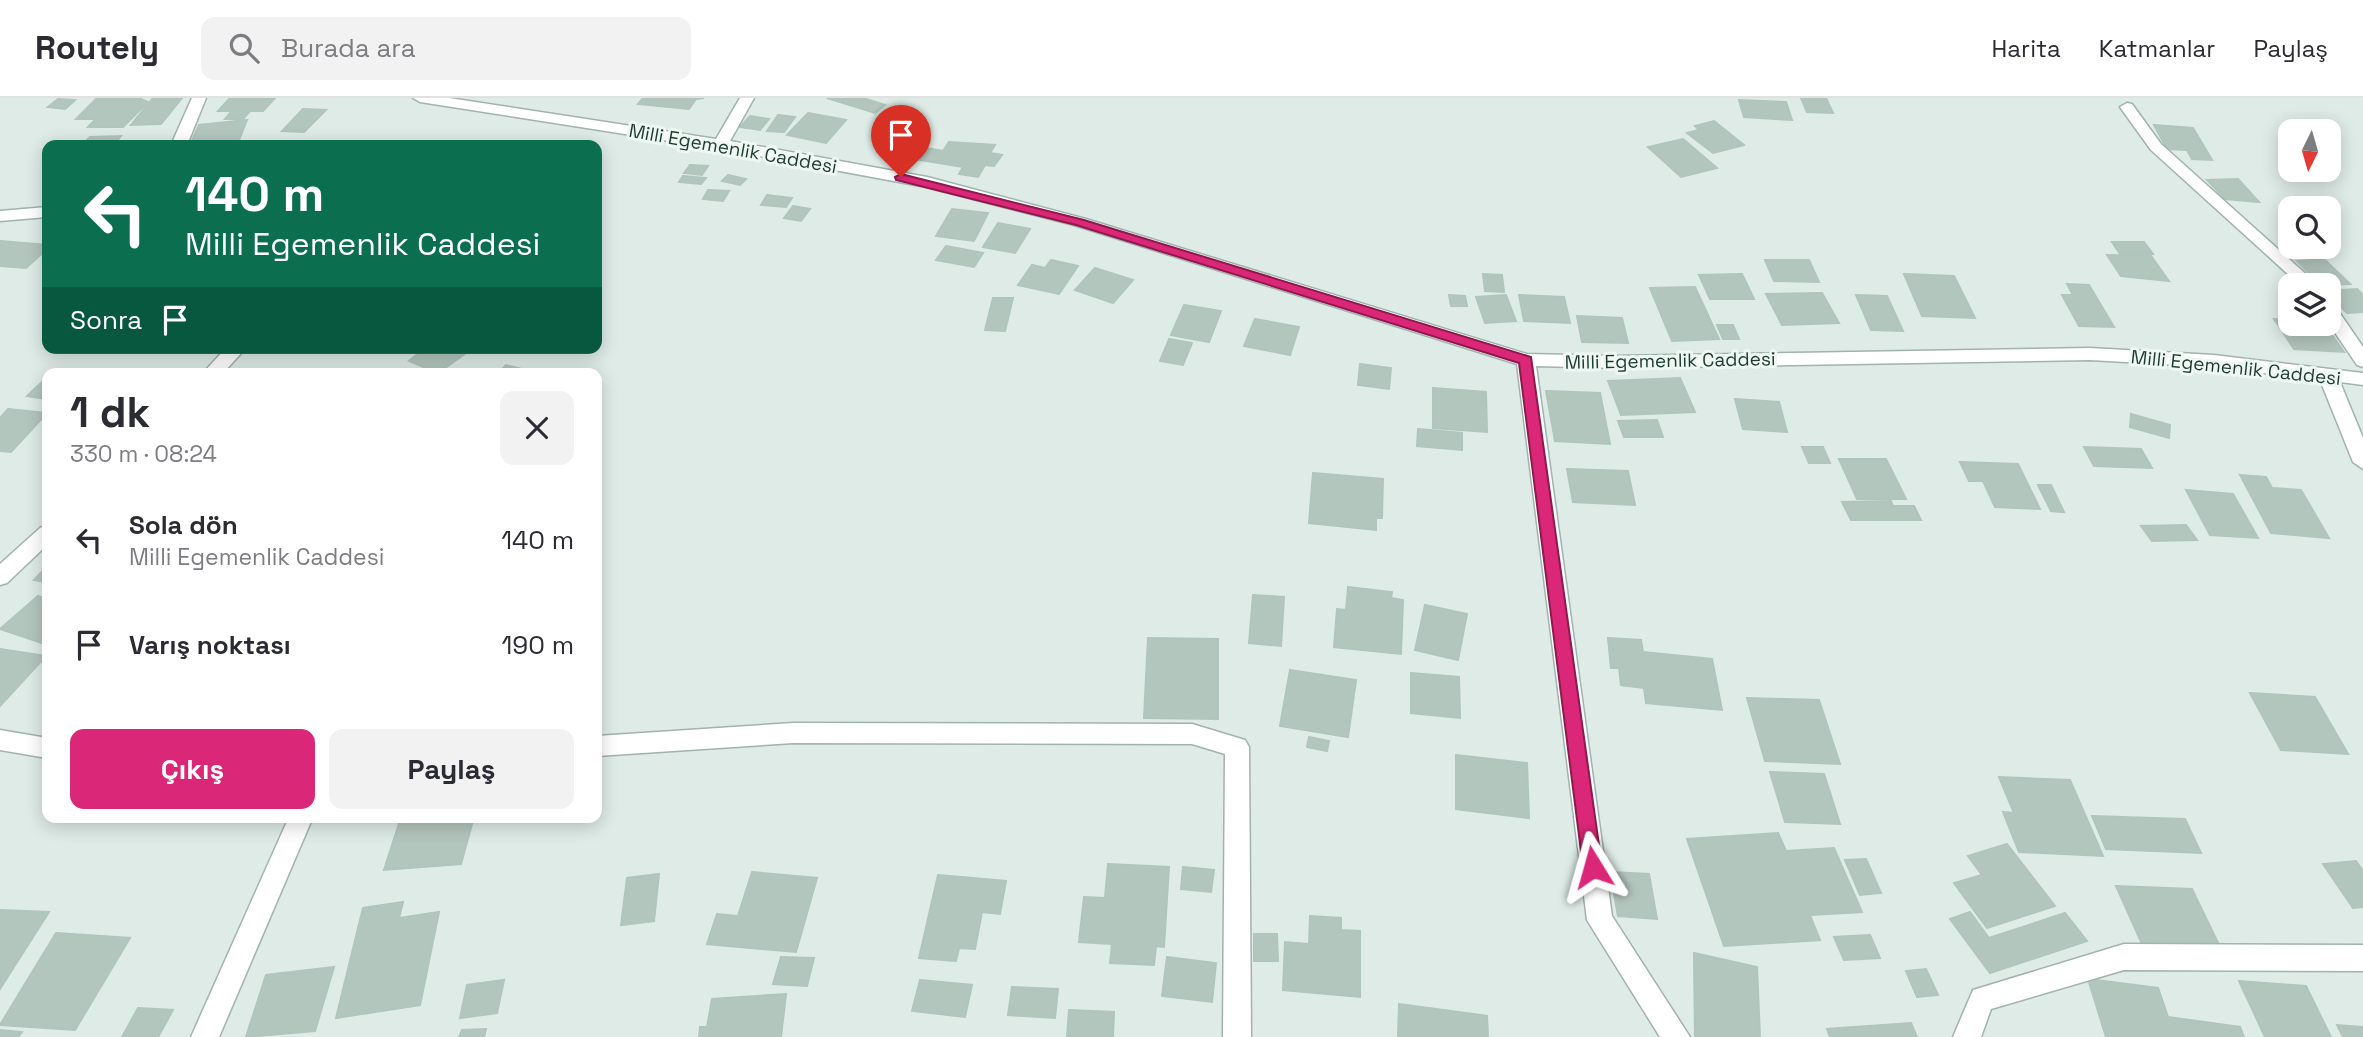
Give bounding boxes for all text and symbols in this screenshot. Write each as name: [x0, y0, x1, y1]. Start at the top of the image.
search box: [201, 17, 691, 80]
text: Routely: [35, 27, 159, 69]
icon: search: [225, 29, 263, 67]
text: Burada ara: [281, 31, 416, 65]
text: Harita: [1992, 33, 2061, 64]
text: Katmanlar: [2099, 33, 2215, 64]
text: Paylaş: [2253, 33, 2328, 64]
pin: [871, 105, 931, 177]
icon: arrive: [882, 116, 920, 154]
street label: Milli Egemenlik Caddesi: [627, 118, 839, 179]
north arrow: [2278, 119, 2342, 182]
map controls: [2278, 119, 2341, 336]
text: 140 m: [185, 163, 324, 225]
icon: left: [70, 168, 161, 259]
button: search: [2278, 196, 2341, 259]
text: Milli Egemenlik Caddesi: [185, 224, 540, 264]
button: layers: [2278, 273, 2341, 336]
icon: arrive: [156, 301, 194, 339]
text: Sonra: [70, 303, 142, 337]
street label: Milli Egemenlik Caddesi: [2130, 344, 2342, 391]
street label: Milli Egemenlik Caddesi: [1564, 346, 1776, 375]
text: 1 dk: [70, 386, 150, 439]
button: close: [500, 391, 574, 465]
text: 330 m · 08:24: [70, 439, 217, 469]
text: Sola dön: [129, 508, 238, 542]
icon: left: [70, 521, 108, 559]
text: 140 m: [501, 523, 574, 557]
text: Milli Egemenlik Caddesi: [129, 542, 384, 572]
icon: arrive: [70, 626, 108, 664]
text: Varış noktası: [129, 628, 291, 662]
text: 190 m: [502, 628, 574, 662]
button: Çıkış: [70, 729, 315, 809]
button: Paylaş: [329, 729, 574, 809]
position arrow: [1556, 830, 1630, 904]

